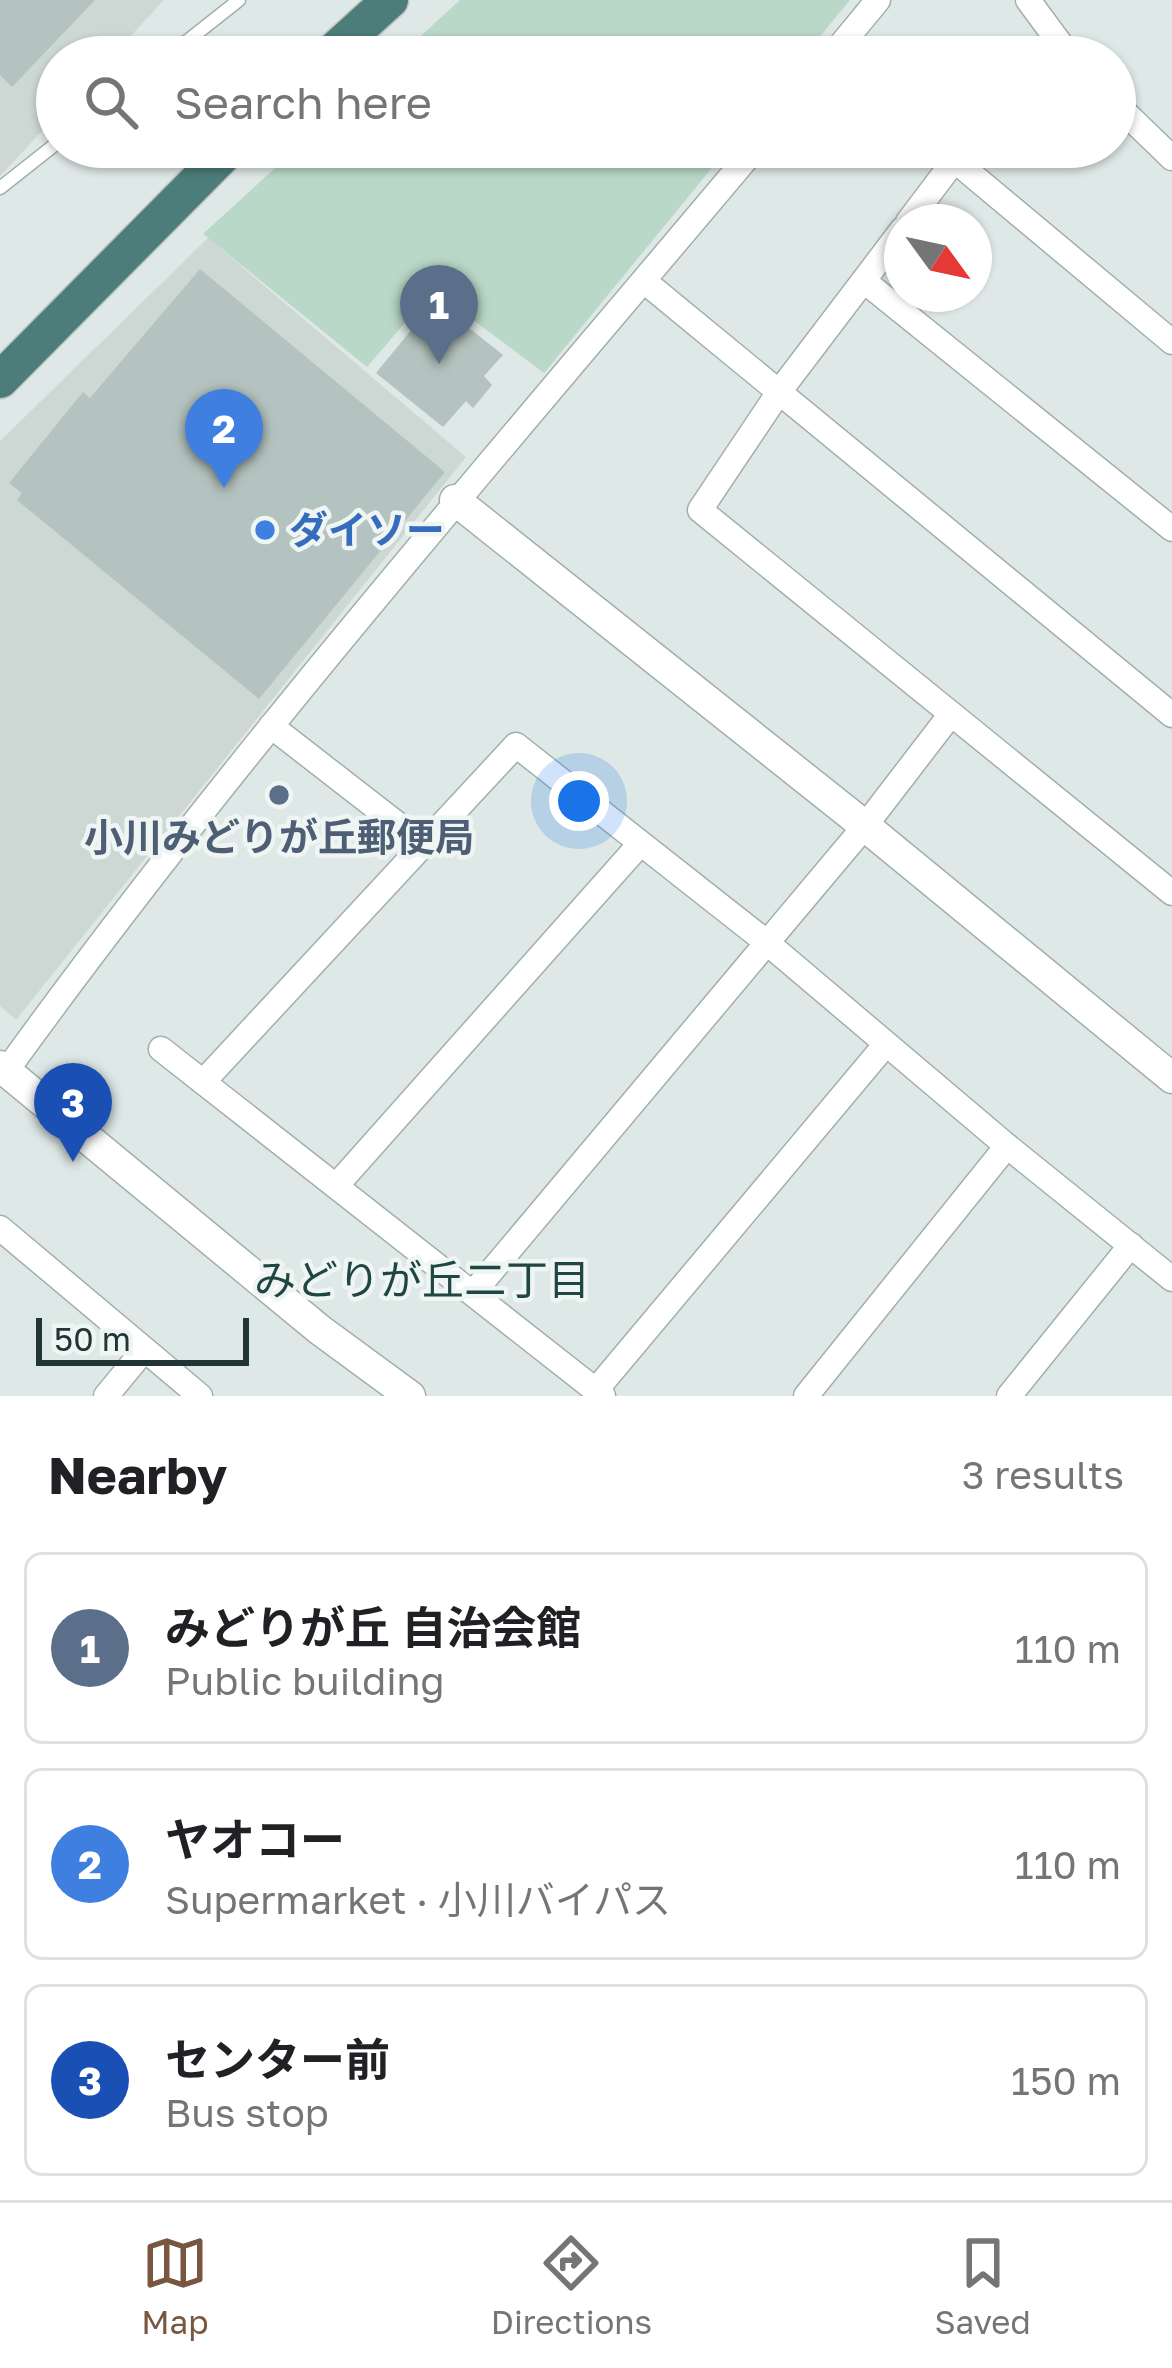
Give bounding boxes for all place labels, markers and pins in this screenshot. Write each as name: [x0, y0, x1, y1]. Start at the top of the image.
pin: 1: [400, 265, 478, 364]
pin: 2: [185, 389, 263, 488]
place label: ダイソー: [289, 506, 445, 553]
marker: ダイソー: [252, 517, 278, 543]
marker: 小川みどりが丘郵便局: [266, 782, 292, 808]
place label: 小川みどりが丘郵便局: [84, 813, 474, 860]
pin: 3: [34, 1063, 112, 1162]

